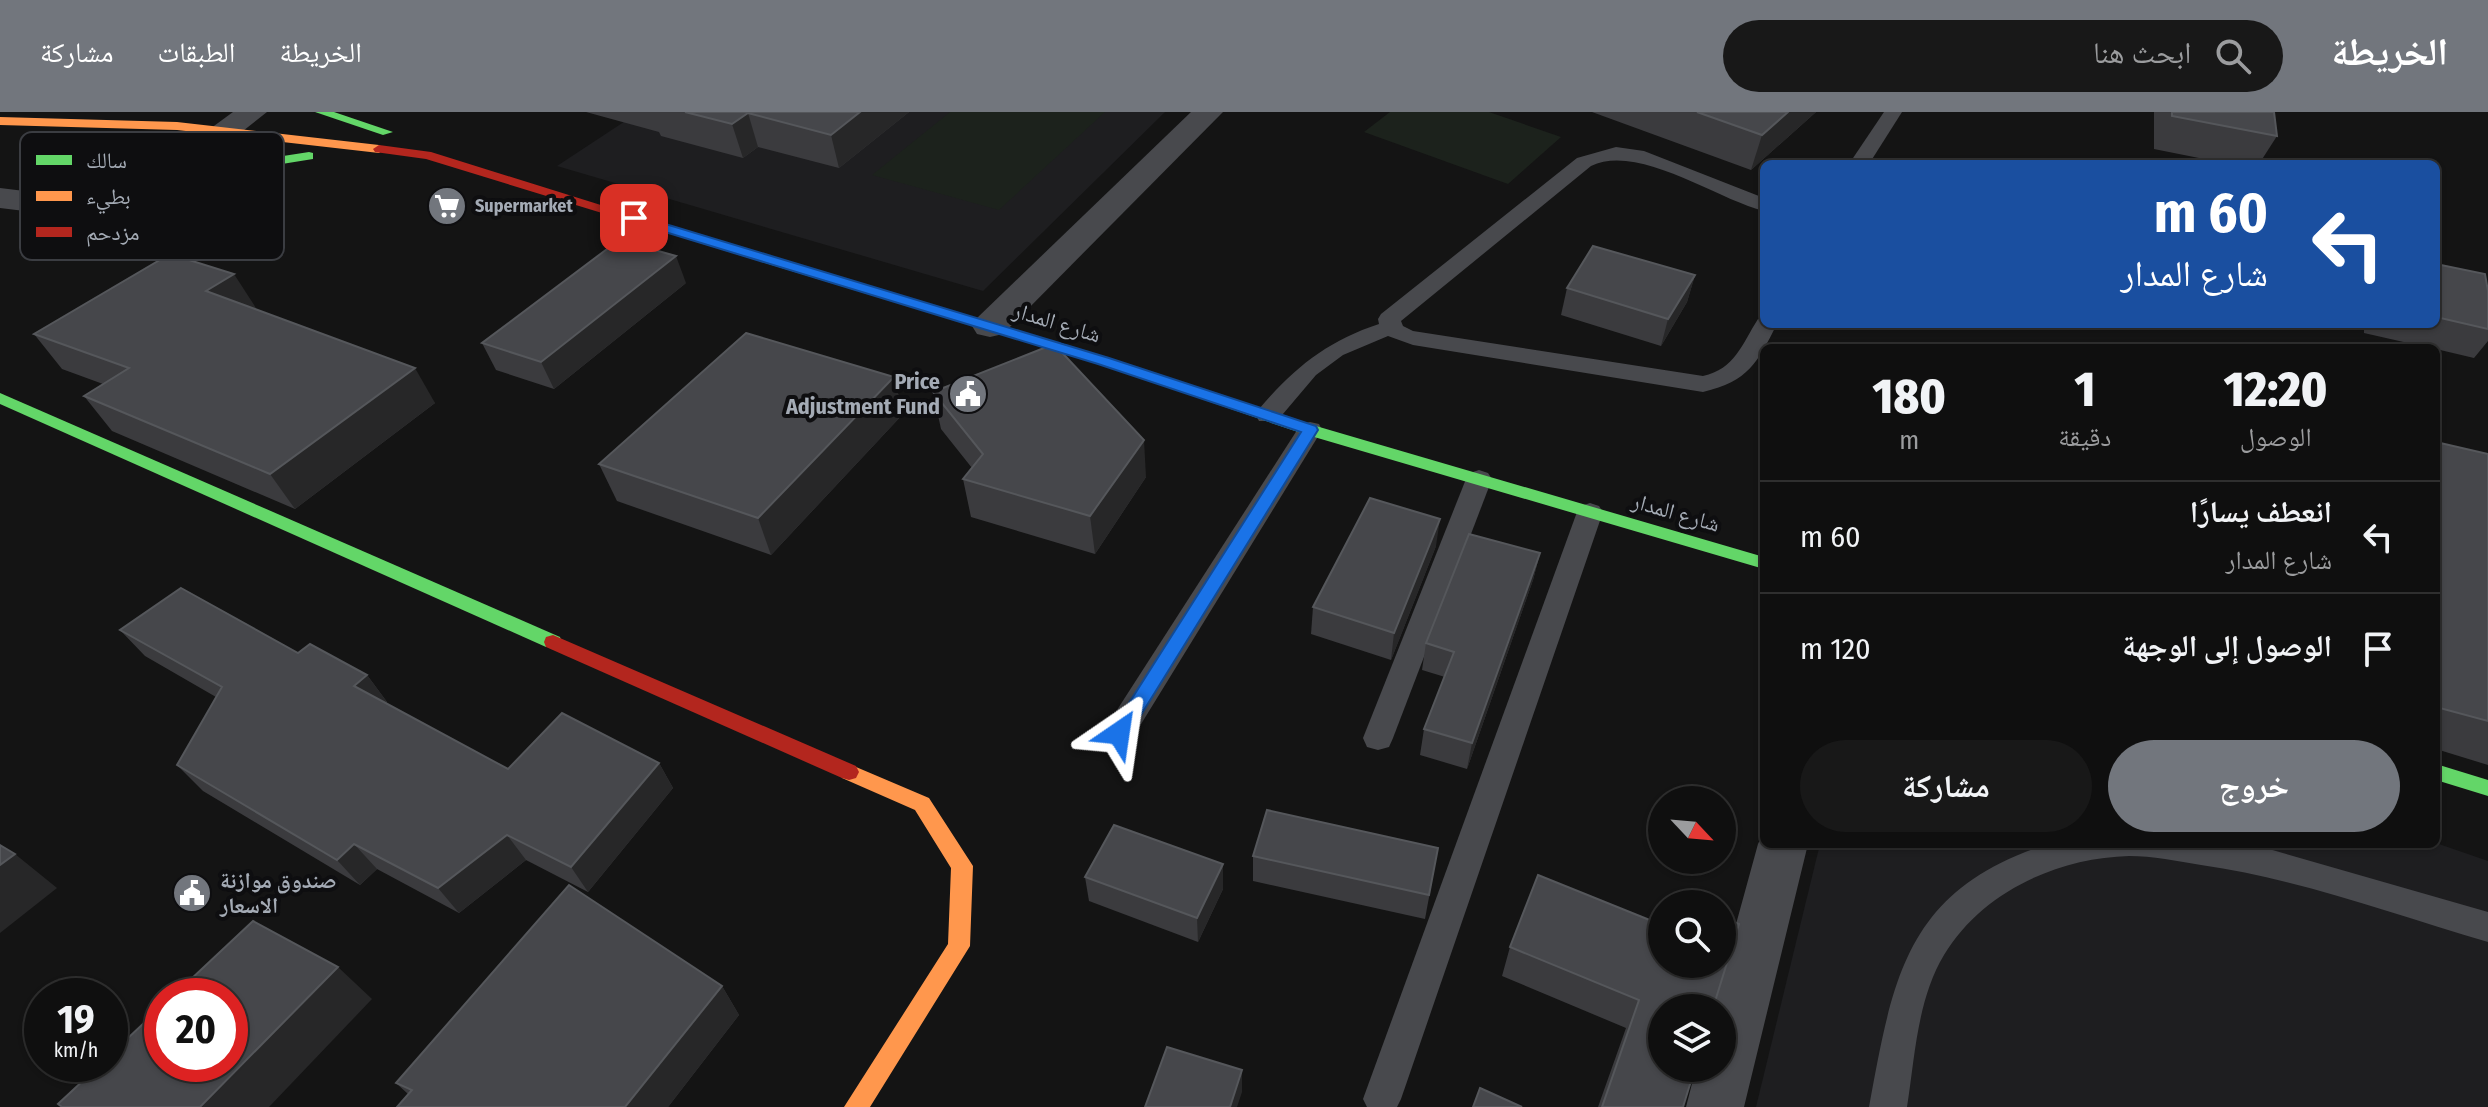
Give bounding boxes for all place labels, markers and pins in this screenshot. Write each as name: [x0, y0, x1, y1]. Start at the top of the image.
pin: [600, 184, 668, 252]
supermarket icon: Supermarket: [426, 185, 468, 227]
place label: Supermarket: [475, 195, 573, 217]
place label: Price Adjustment Fund: [785, 368, 940, 420]
public building icon: Price Adjustment Fund: [947, 373, 989, 415]
place label: صندوق موازنة الاسعار: [219, 867, 336, 919]
public building icon: صندوق موازنة الاسعار: [171, 872, 213, 914]

